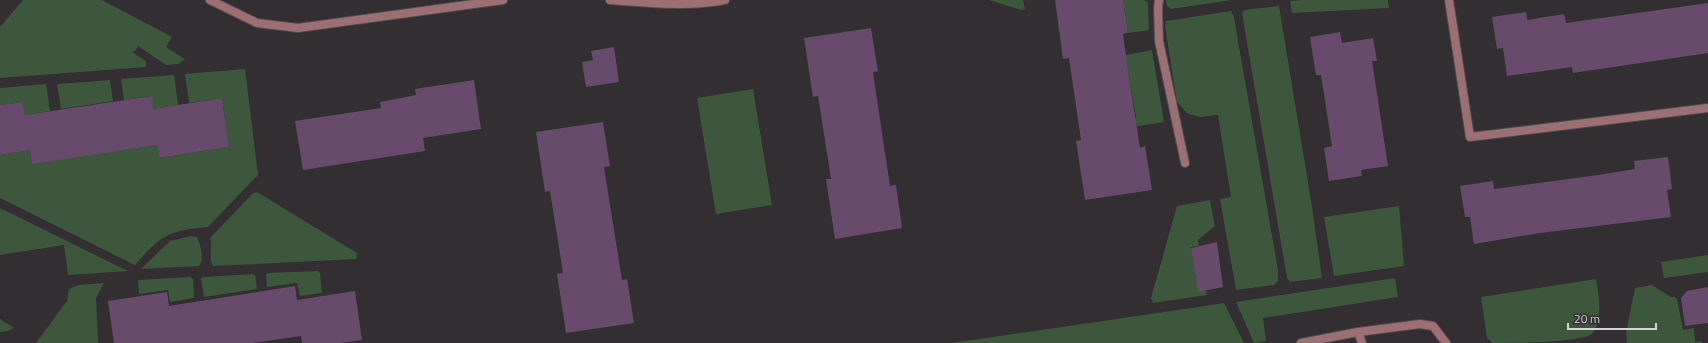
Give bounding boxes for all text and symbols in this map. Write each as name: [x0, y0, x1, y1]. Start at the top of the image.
scale bar: [1568, 305, 1656, 331]
text: 20 m: [1574, 309, 1600, 328]

